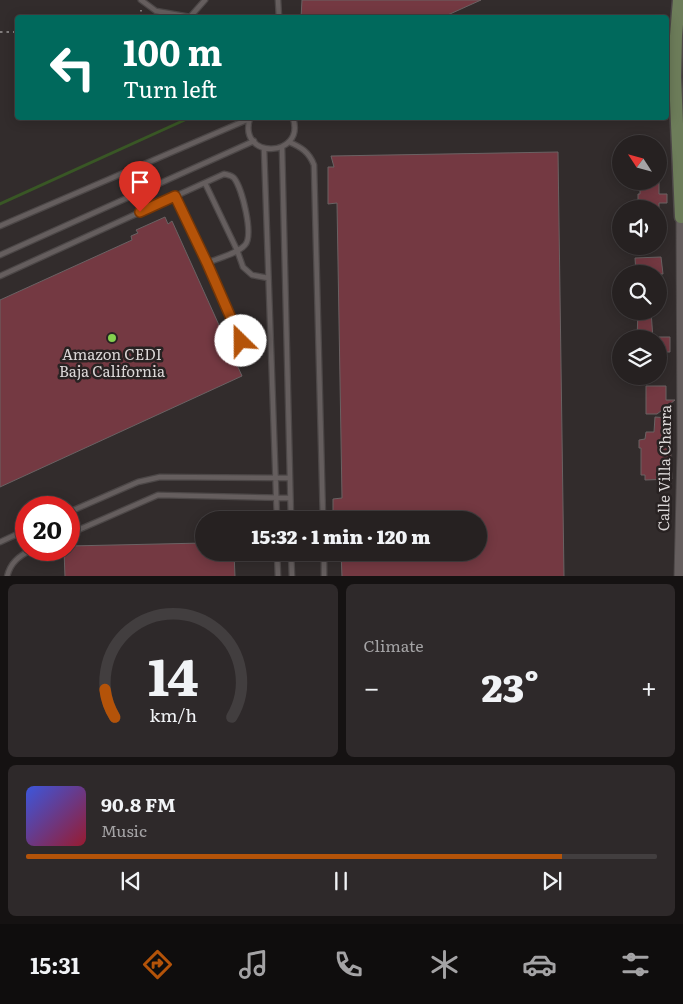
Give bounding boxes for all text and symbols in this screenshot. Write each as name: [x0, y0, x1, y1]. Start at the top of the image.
text: 100 m: [123, 25, 223, 77]
icon: left: [40, 35, 105, 100]
text: Turn left: [123, 72, 217, 105]
north arrow: [612, 135, 668, 190]
map controls: [612, 135, 667, 385]
pin: [119, 161, 161, 212]
icon: arrive: [126, 168, 154, 196]
button: sound: [612, 200, 667, 255]
button: search: [612, 265, 667, 320]
position arrow: [214, 314, 266, 366]
button: layers: [612, 330, 667, 385]
marker: Amazon CEDI Baja California: [106, 332, 118, 344]
place label: Amazon CEDI Baja California: [59, 342, 166, 382]
street label: Calle Villa Charra: [651, 404, 676, 531]
speed limit sign: 20: [15, 496, 80, 561]
text: 15:32 · 1 min · 120 m: [251, 522, 431, 550]
text: Climate: [364, 633, 424, 657]
text: 14: [147, 635, 198, 712]
text: 23°: [481, 657, 539, 714]
text: −: [364, 665, 380, 707]
text: +: [641, 665, 657, 707]
text: km/h: [149, 701, 197, 728]
text: 90.8 FM: [101, 790, 176, 818]
text: Music: [101, 818, 147, 842]
icon: previous: [117, 867, 145, 895]
icon: pause: [327, 867, 355, 895]
icon: next: [538, 867, 566, 895]
icon: directions: [140, 947, 175, 982]
icon: music: [236, 947, 271, 982]
icon: phone: [331, 947, 366, 982]
icon: climate: [427, 947, 462, 982]
icon: car: [522, 947, 557, 982]
icon: filters: [618, 947, 653, 982]
text: 15:31: [30, 948, 80, 981]

